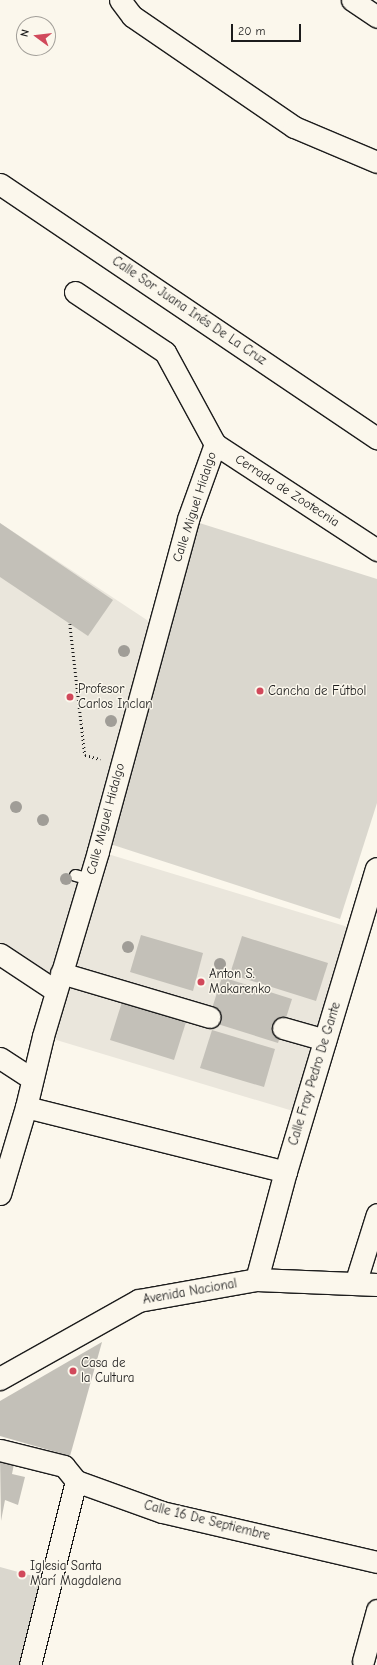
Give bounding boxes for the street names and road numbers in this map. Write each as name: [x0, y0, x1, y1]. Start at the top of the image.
street label: Calle Sor Juana Inés De La Cruz: [109, 253, 269, 369]
street label: Calle Miguel Hidalgo: [170, 450, 220, 564]
street label: Cerrada de Zootecnia: [232, 451, 342, 531]
street label: Calle Miguel Hidalgo: [84, 761, 128, 877]
street label: Calle Fray Pedro De Gante: [286, 1001, 344, 1147]
street label: Avenida Nacional: [142, 1276, 238, 1308]
street label: Calle 16 De Septiembre: [142, 1498, 272, 1544]

